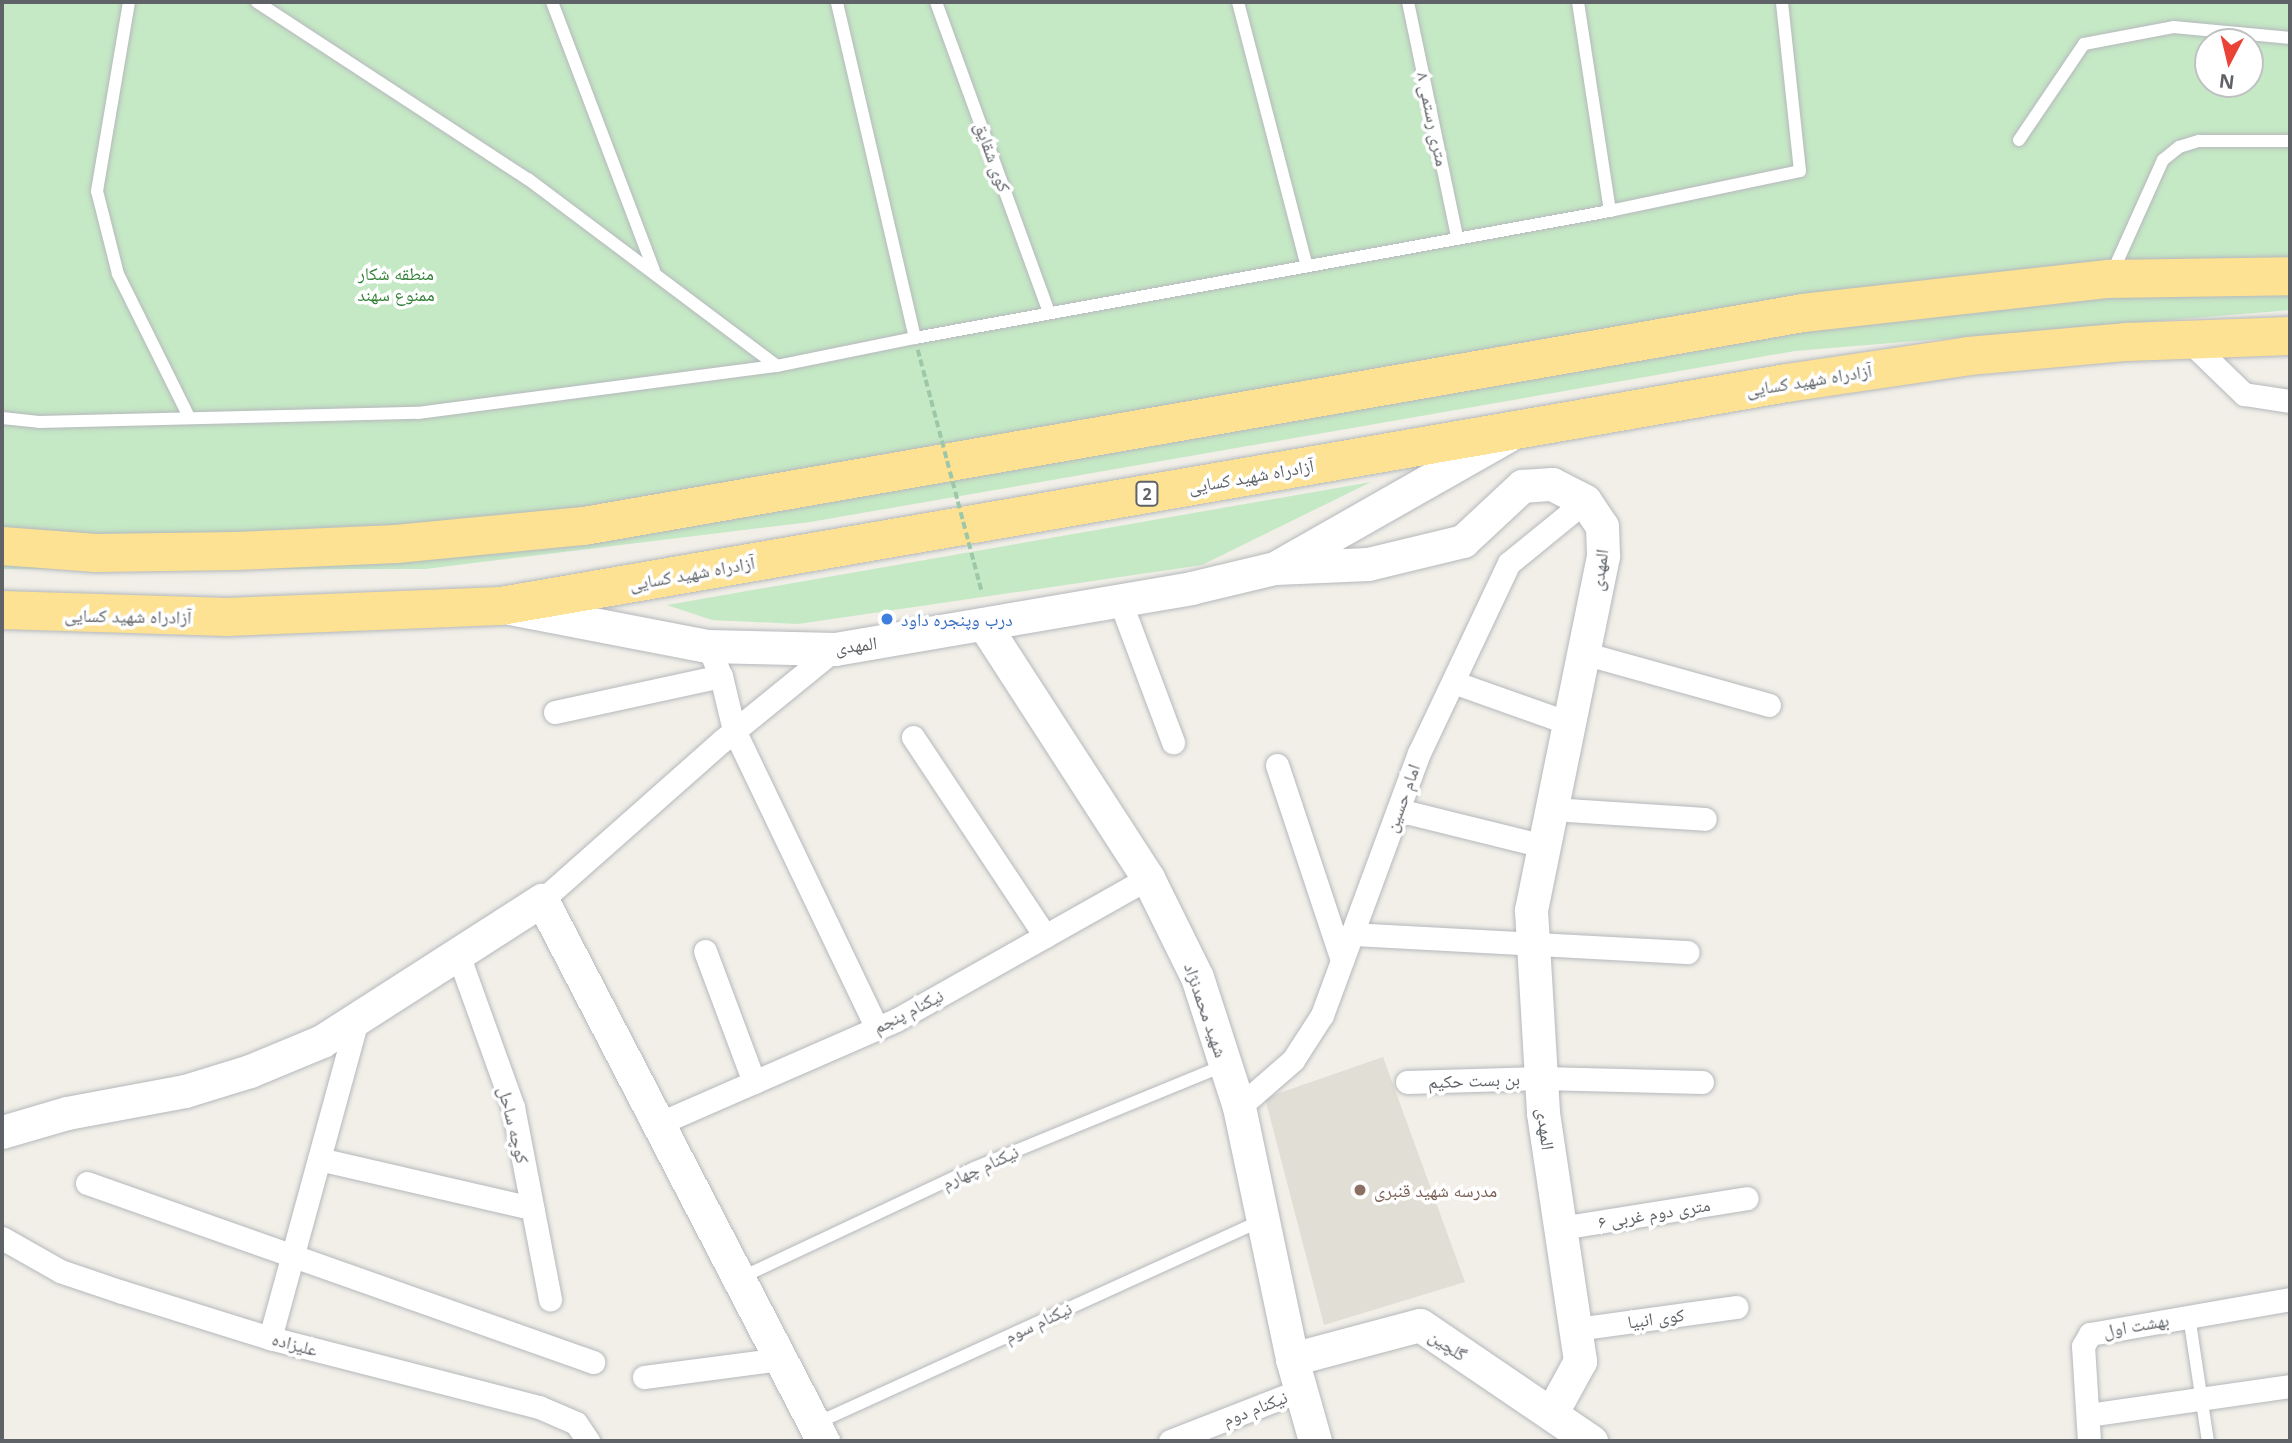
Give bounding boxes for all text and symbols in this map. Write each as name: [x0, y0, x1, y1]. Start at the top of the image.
north arrow: [2194, 28, 2264, 98]
text: N: [2217, 68, 2236, 96]
street label: ۸ متری رستمی: [1412, 70, 1454, 168]
street label: کوی شقایق: [970, 119, 1016, 195]
park label: منطقه شکار ممنوع سهند: [357, 263, 435, 306]
street label: آزادراه شهید کسایی: [1745, 359, 1873, 401]
street label: آزادراه شهید کسایی: [1187, 454, 1315, 498]
road number: 2: [1135, 481, 1159, 506]
street label: المهدی: [1585, 548, 1613, 592]
street label: آزادراه شهید کسایی: [628, 551, 756, 595]
street label: آزادراه شهید کسایی: [64, 604, 192, 628]
place label: درب وپنجره داود: [901, 608, 1013, 630]
marker: درب وپنجره داود: [879, 611, 895, 627]
street label: المهدی: [834, 632, 878, 658]
street label: امام حسین: [1380, 761, 1424, 835]
street label: شهید محمدنژاد: [1180, 960, 1232, 1060]
street label: نیکنام پنجم: [869, 984, 947, 1038]
street label: بن بست حکیم: [1428, 1068, 1520, 1092]
street label: کوچه ساحل: [494, 1084, 534, 1166]
street label: المهدی: [1533, 1107, 1559, 1151]
street label: نیکنام چهارم: [938, 1141, 1022, 1193]
place label: مدرسه شهید قنبری: [1374, 1179, 1497, 1201]
marker: مدرسه شهید قنبری: [1352, 1182, 1368, 1198]
street label: ۶ متری دوم غربی: [1596, 1193, 1712, 1233]
street label: نیکنام سوم: [1001, 1297, 1075, 1347]
street label: کوی انبیا: [1626, 1303, 1686, 1333]
street label: بهشت اول: [2101, 1309, 2171, 1341]
street label: گلچین: [1425, 1325, 1471, 1365]
street label: علیزاده: [270, 1328, 320, 1360]
street label: نیکنام دوم: [1220, 1386, 1290, 1430]

